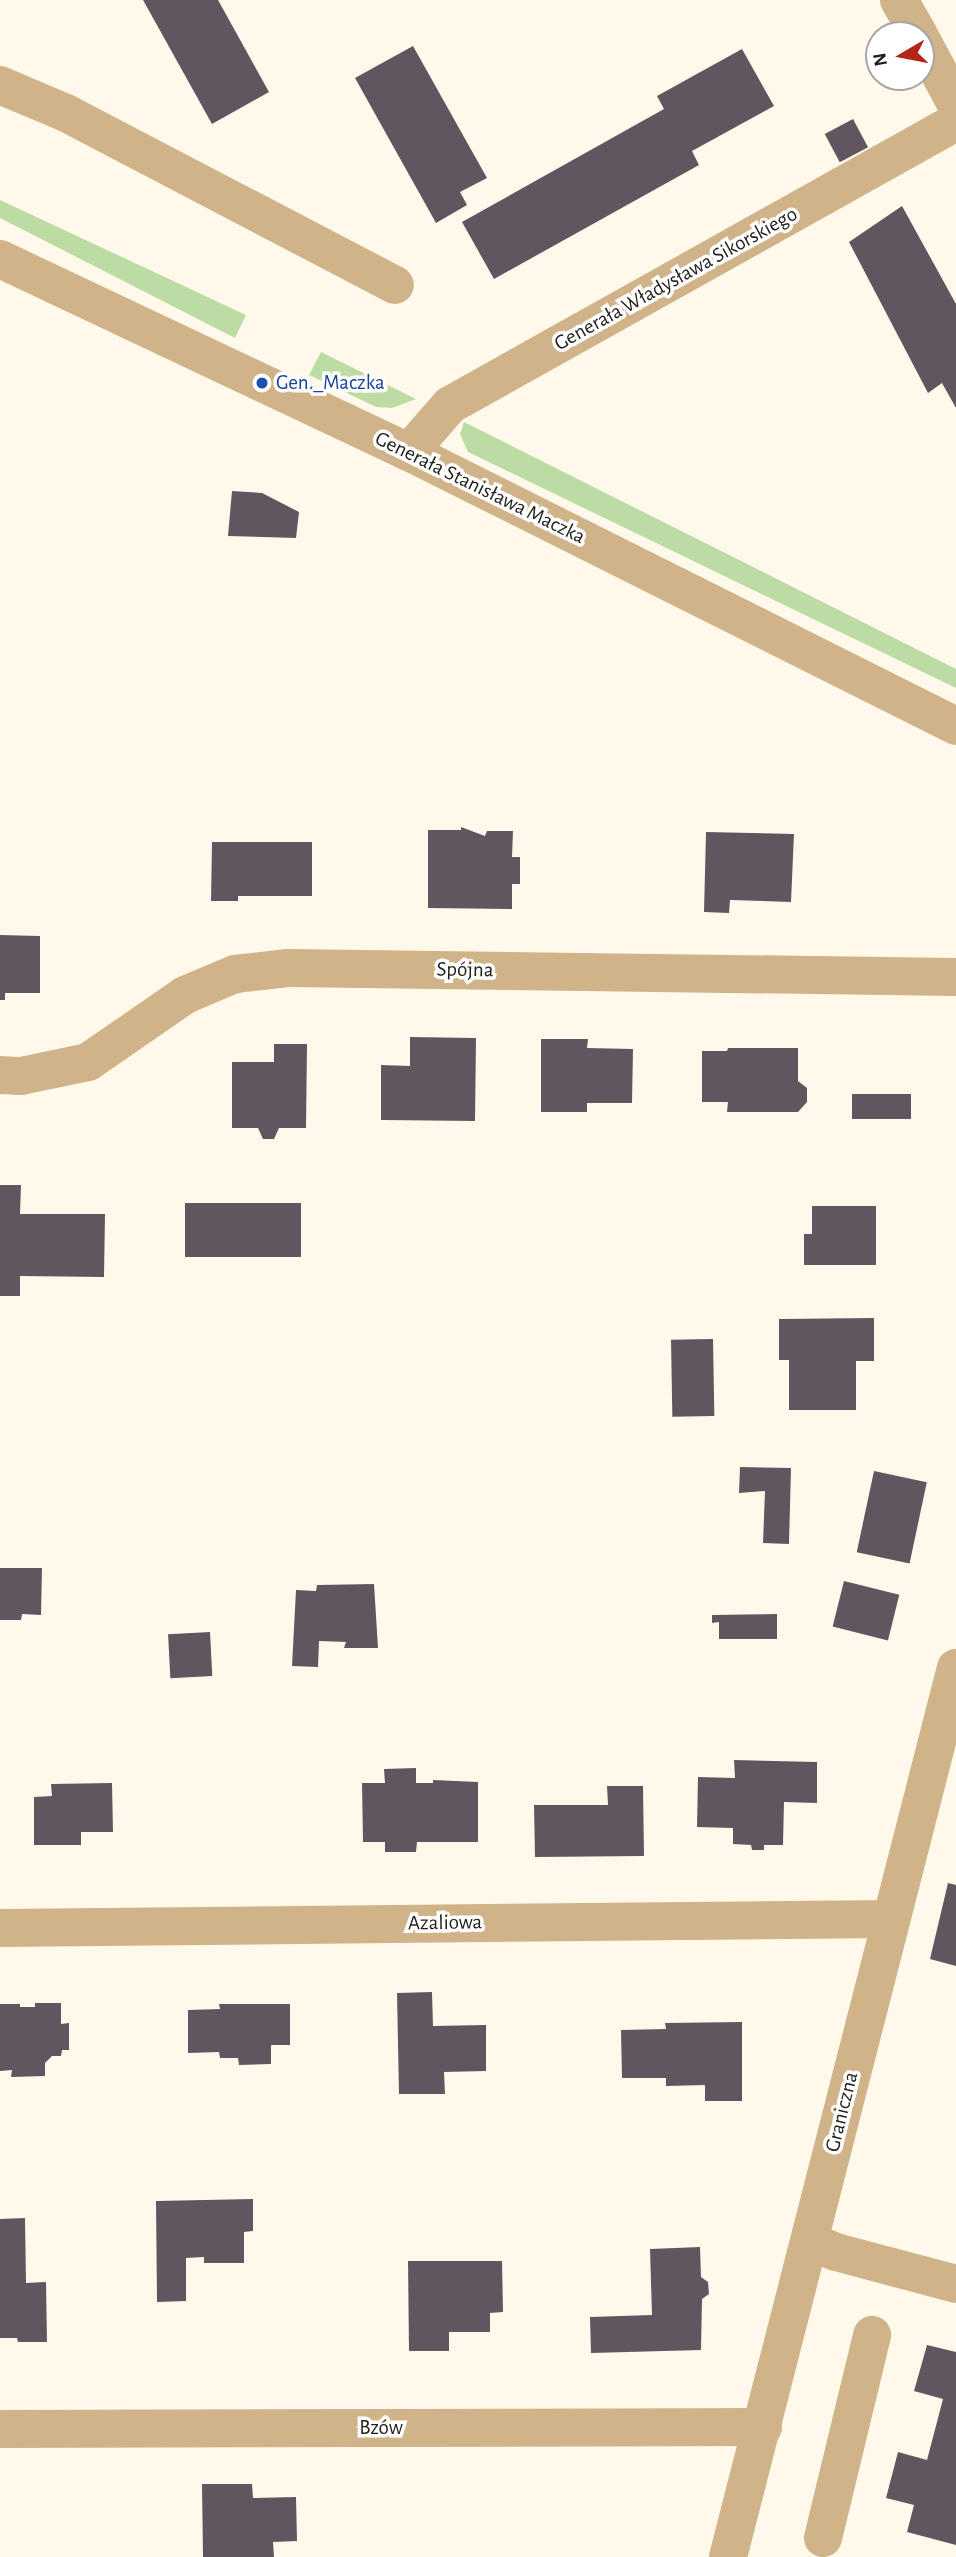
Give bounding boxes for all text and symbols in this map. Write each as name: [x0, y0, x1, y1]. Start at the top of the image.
north arrow: [865, 21, 935, 91]
text: N: [870, 51, 891, 68]
street label: Generała Władysława Sikorskiego: [550, 202, 802, 356]
place label: Gen._Maczka: [276, 370, 385, 396]
marker: Gen._Maczka: [254, 375, 270, 391]
street label: Generała Stanisława Maczka: [371, 426, 589, 550]
street label: Spójna: [436, 957, 494, 983]
street label: Azaliowa: [408, 1910, 482, 1936]
street label: Graniczna: [820, 2069, 864, 2155]
street label: Bzów: [359, 2415, 403, 2441]

